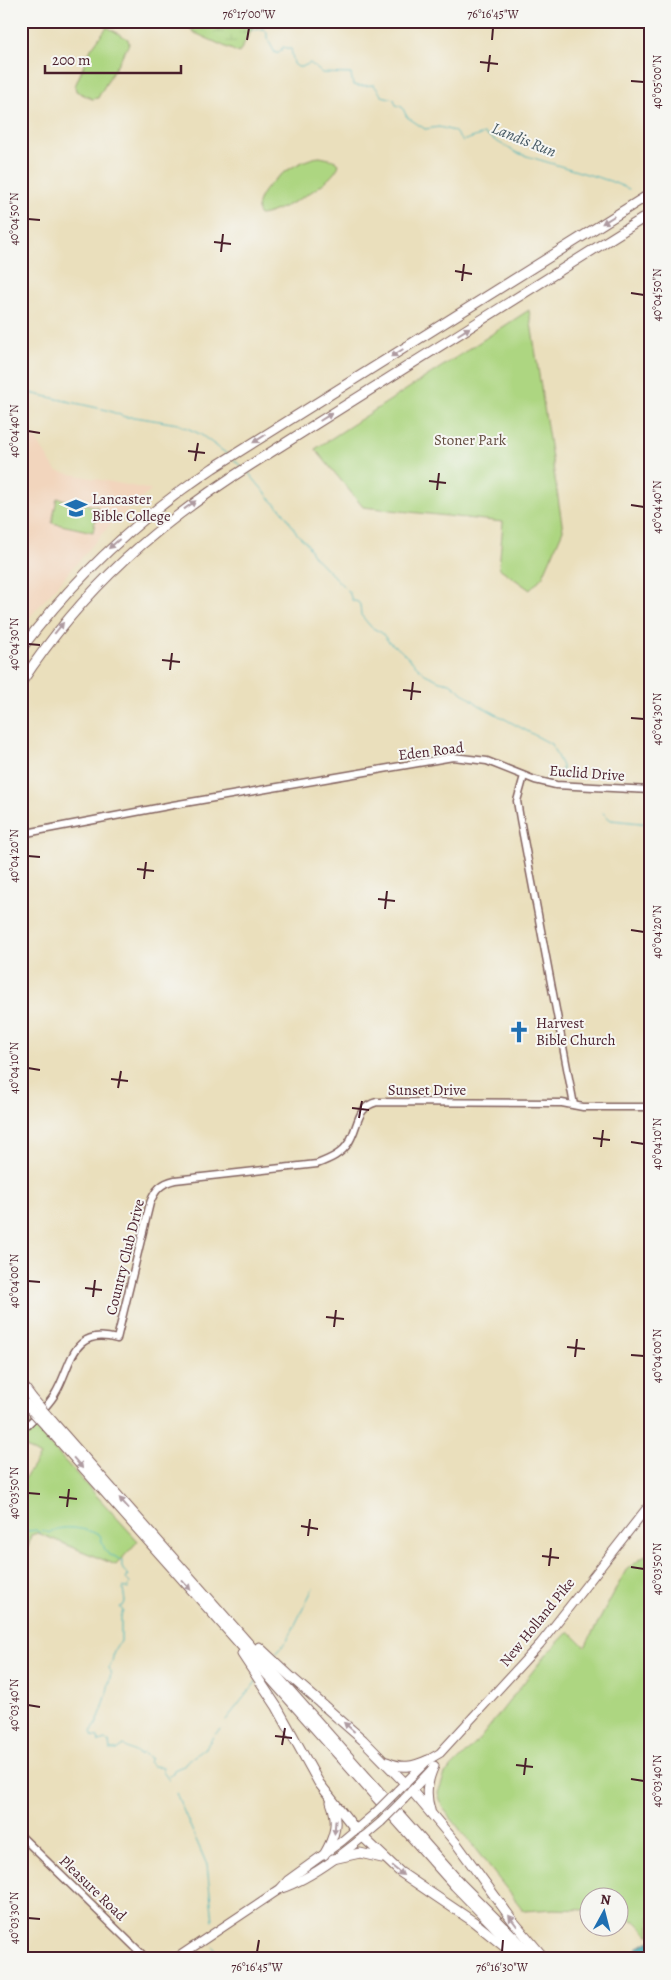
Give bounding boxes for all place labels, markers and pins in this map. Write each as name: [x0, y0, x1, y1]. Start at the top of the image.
place label: Lancaster Bible College: [92, 489, 171, 526]
school or university icon: Lancaster Bible College: [63, 495, 89, 521]
place label: Harvest Bible Church: [536, 1013, 616, 1050]
church icon: Harvest Bible Church: [506, 1019, 532, 1045]

